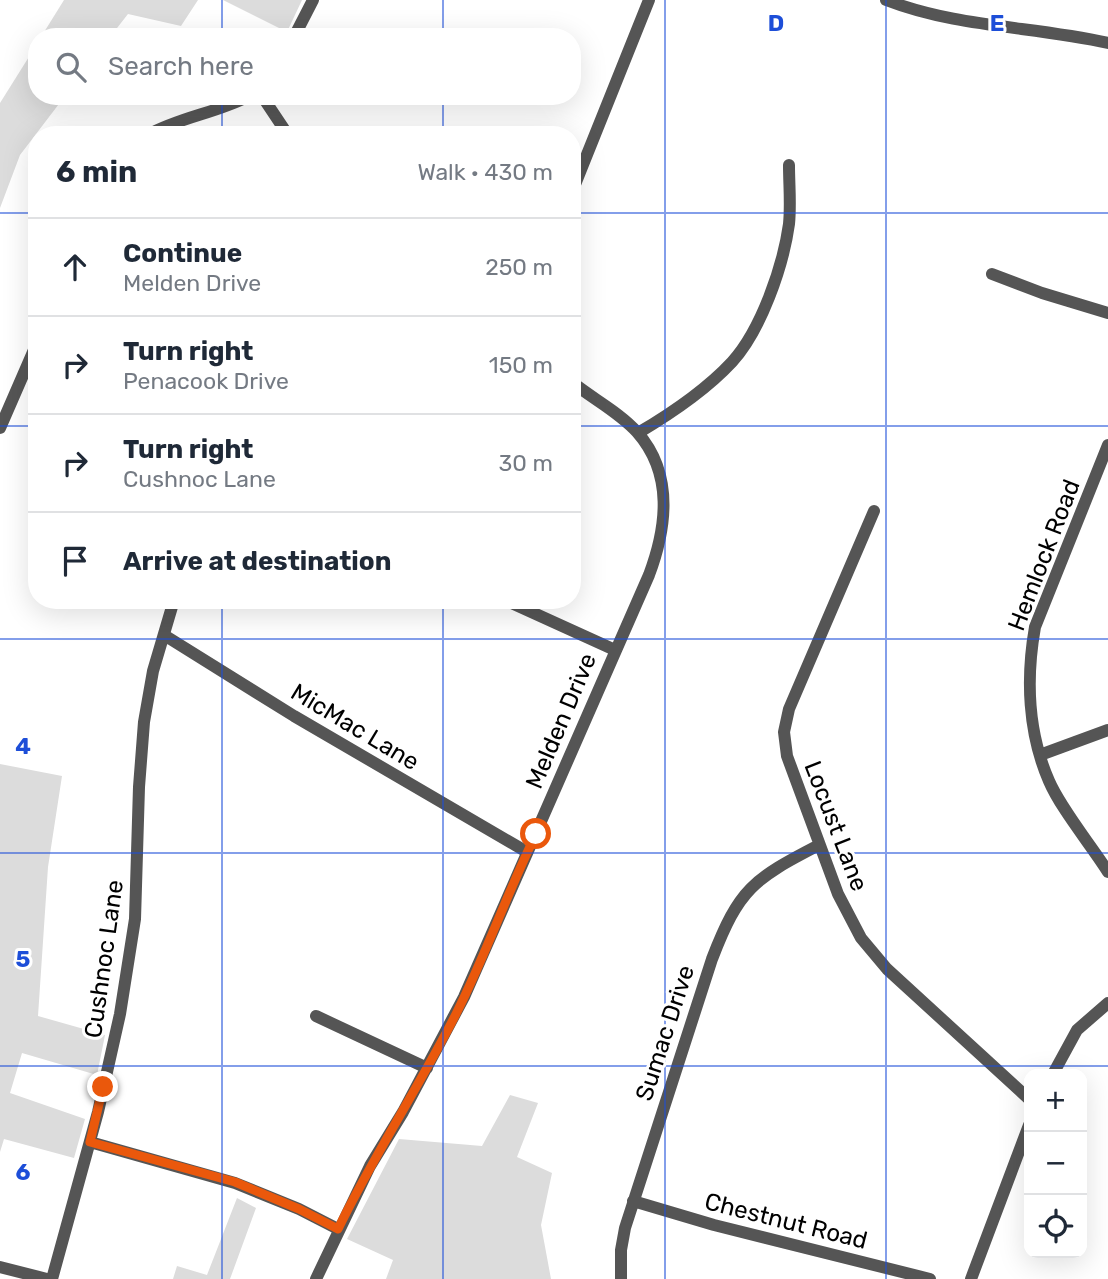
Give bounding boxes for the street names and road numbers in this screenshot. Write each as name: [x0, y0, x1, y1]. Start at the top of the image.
street label: Hemlock Road: [1002, 475, 1086, 635]
street label: Melden Drive: [520, 649, 602, 793]
street label: MicMac Lane: [286, 678, 424, 776]
street label: Locust Lane: [798, 757, 874, 895]
street label: Cushnoc Lane: [79, 878, 129, 1040]
street label: Sumac Drive: [630, 962, 700, 1104]
street label: Chestnut Road: [702, 1187, 870, 1255]

